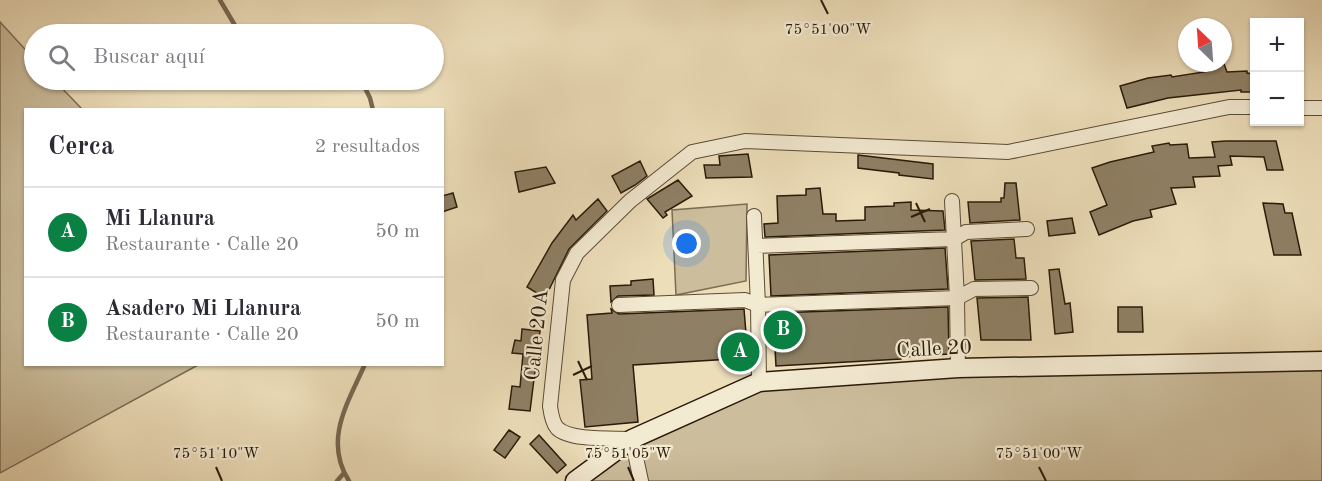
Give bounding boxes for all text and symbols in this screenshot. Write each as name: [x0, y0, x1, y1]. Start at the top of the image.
north arrow: [1178, 18, 1232, 72]
map controls: [1250, 18, 1304, 126]
button: +: [1250, 18, 1304, 72]
text: 75°51'00"W: [785, 23, 871, 38]
search box: [24, 24, 444, 90]
icon: search: [45, 41, 78, 74]
text: Buscar aquí: [93, 46, 205, 68]
button: −: [1250, 72, 1304, 126]
text: Cerca: [48, 134, 114, 160]
text: 2 resultados: [315, 137, 420, 157]
text: Mi Llanura: [105, 208, 215, 230]
text: A: [60, 222, 75, 242]
text: 50 m: [375, 222, 420, 242]
your location: [672, 229, 701, 258]
text: Restaurante · Calle 20: [105, 235, 299, 255]
street label: Calle 20A: [522, 288, 553, 382]
text: Asadero Mi Llanura: [105, 298, 301, 320]
pin: B: [764, 308, 802, 352]
text: B: [60, 312, 75, 332]
text: 50 m: [375, 312, 420, 332]
text: Restaurante · Calle 20: [105, 325, 299, 345]
pin: A: [720, 330, 760, 374]
street label: Calle 20: [896, 337, 972, 362]
text: 75°51'10"W: [173, 447, 259, 462]
text: 75°51'05"W: [585, 447, 671, 462]
text: 75°51'00"W: [996, 447, 1082, 462]

